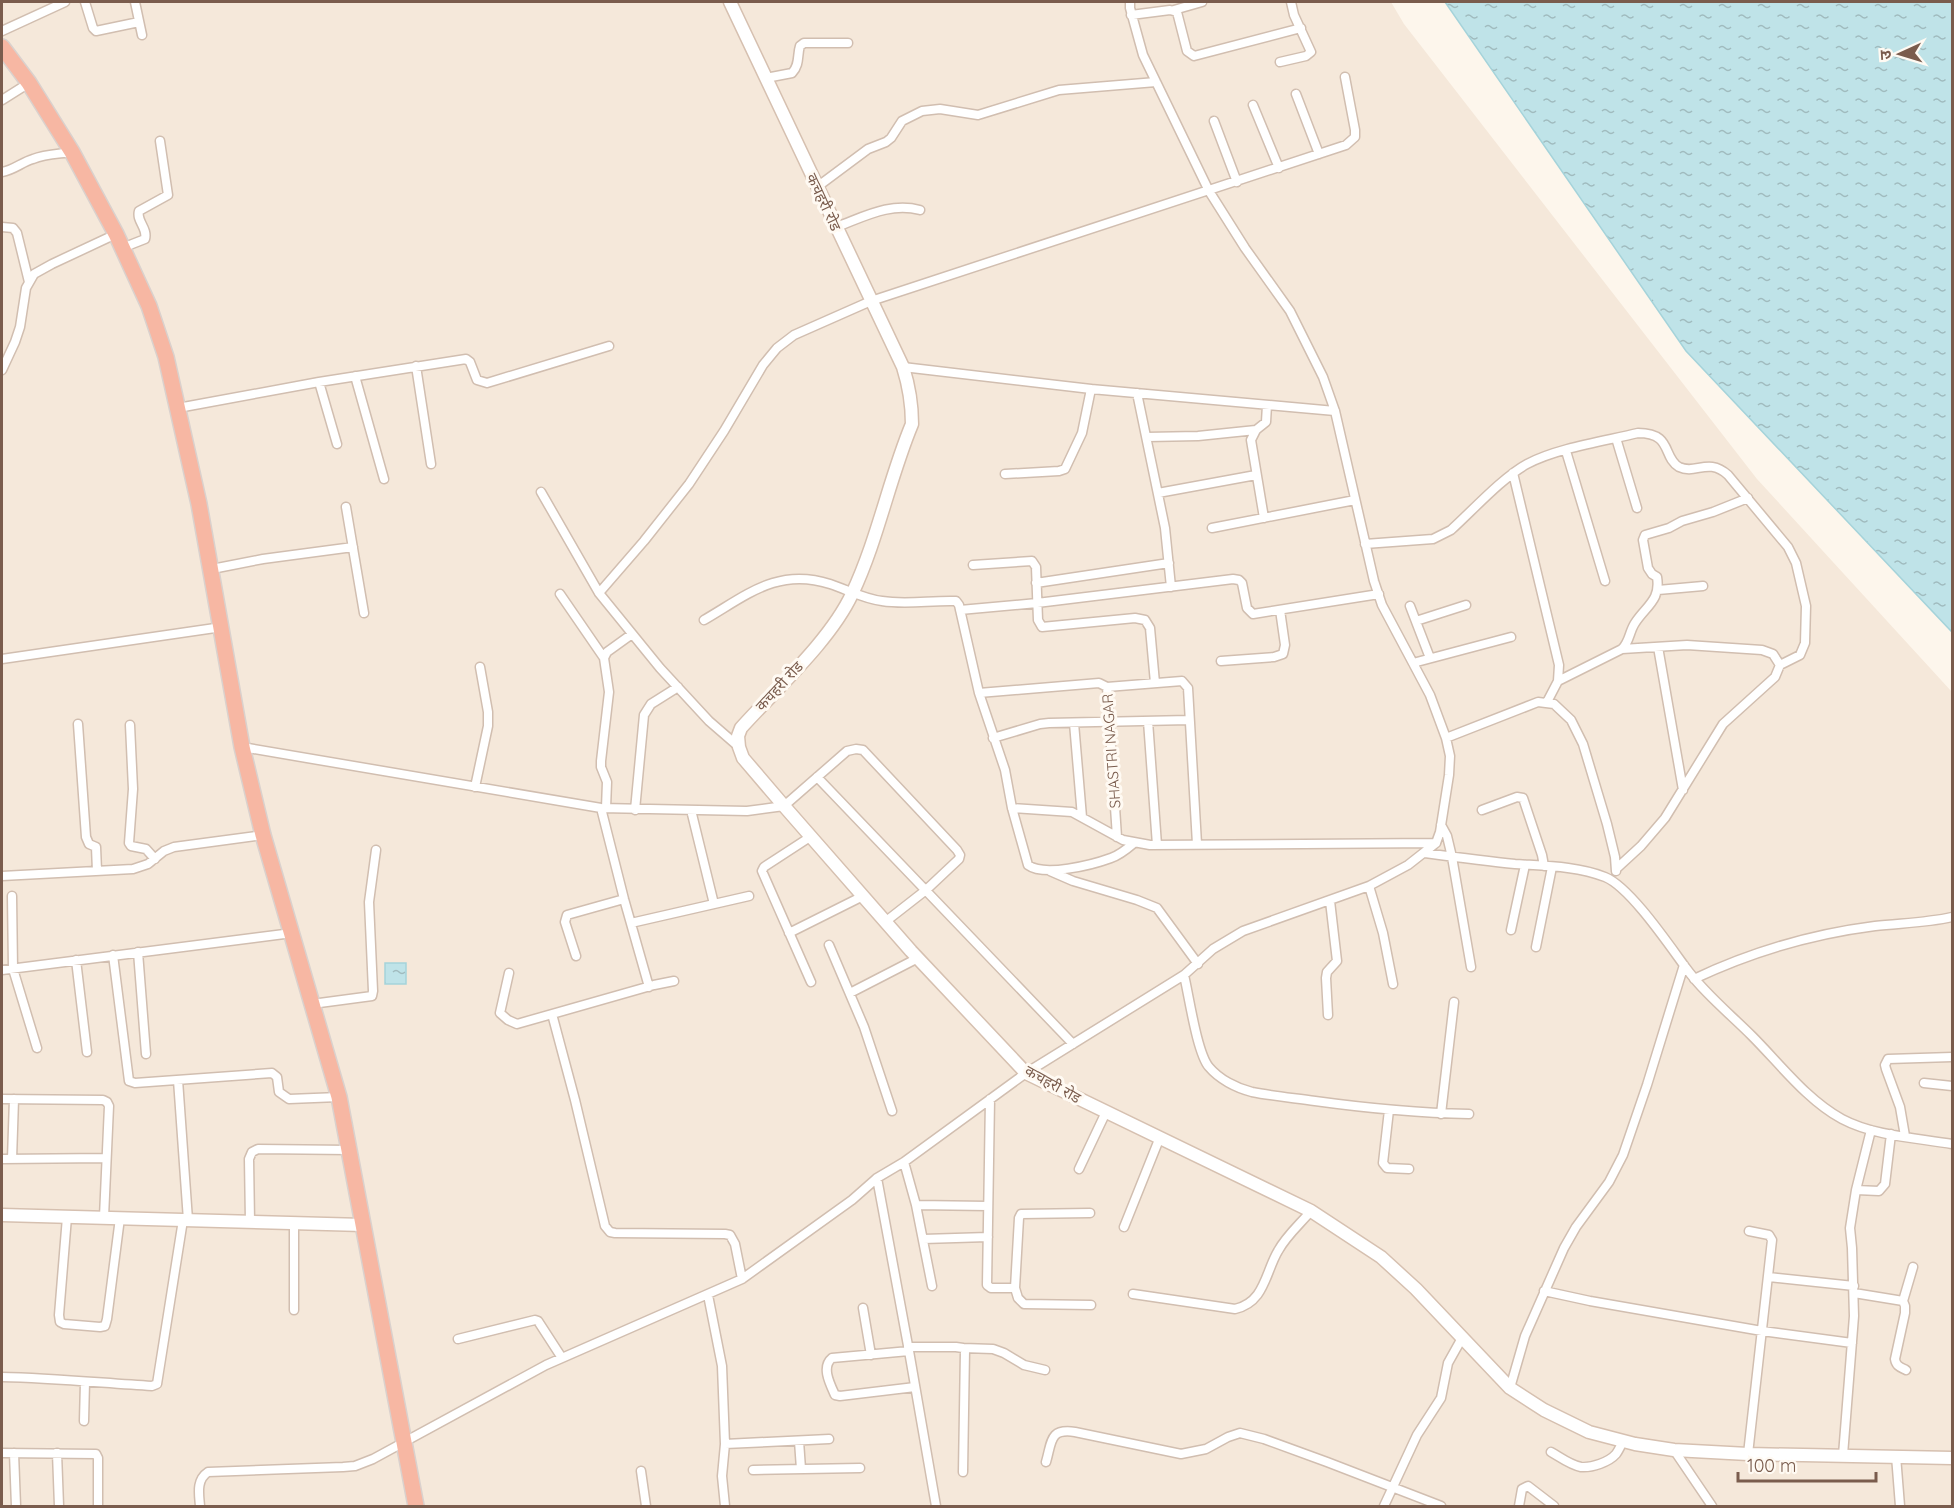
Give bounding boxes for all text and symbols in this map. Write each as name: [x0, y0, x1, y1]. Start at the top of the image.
north arrow: [1870, 24, 1930, 84]
text: उ: [1875, 49, 1895, 60]
street label: कचहरी रोड: [802, 170, 846, 235]
street label: कचहरी रोड: [751, 656, 807, 715]
street label: SHASTRI NAGAR: [1098, 693, 1124, 809]
street label: कचहरी रोड: [1022, 1061, 1085, 1108]
scale bar: [1738, 1445, 1876, 1483]
text: 100 m: [1747, 1454, 1796, 1477]

